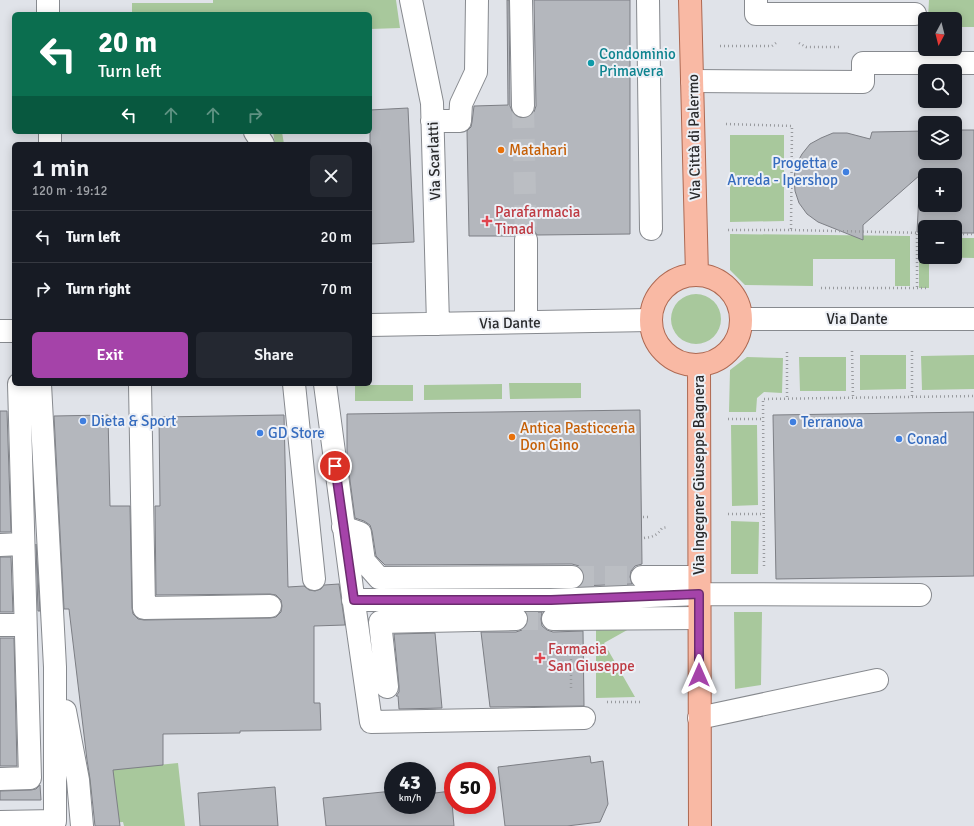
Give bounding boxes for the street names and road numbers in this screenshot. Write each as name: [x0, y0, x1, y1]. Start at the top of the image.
street label: Via Città di Palermo: [684, 74, 704, 200]
street label: Via Scarlatti: [424, 121, 444, 201]
street label: Via Dante: [826, 310, 888, 328]
street label: Via Dante: [479, 313, 541, 333]
street label: Via Ingegner Giuseppe Bagnera: [690, 375, 708, 575]

